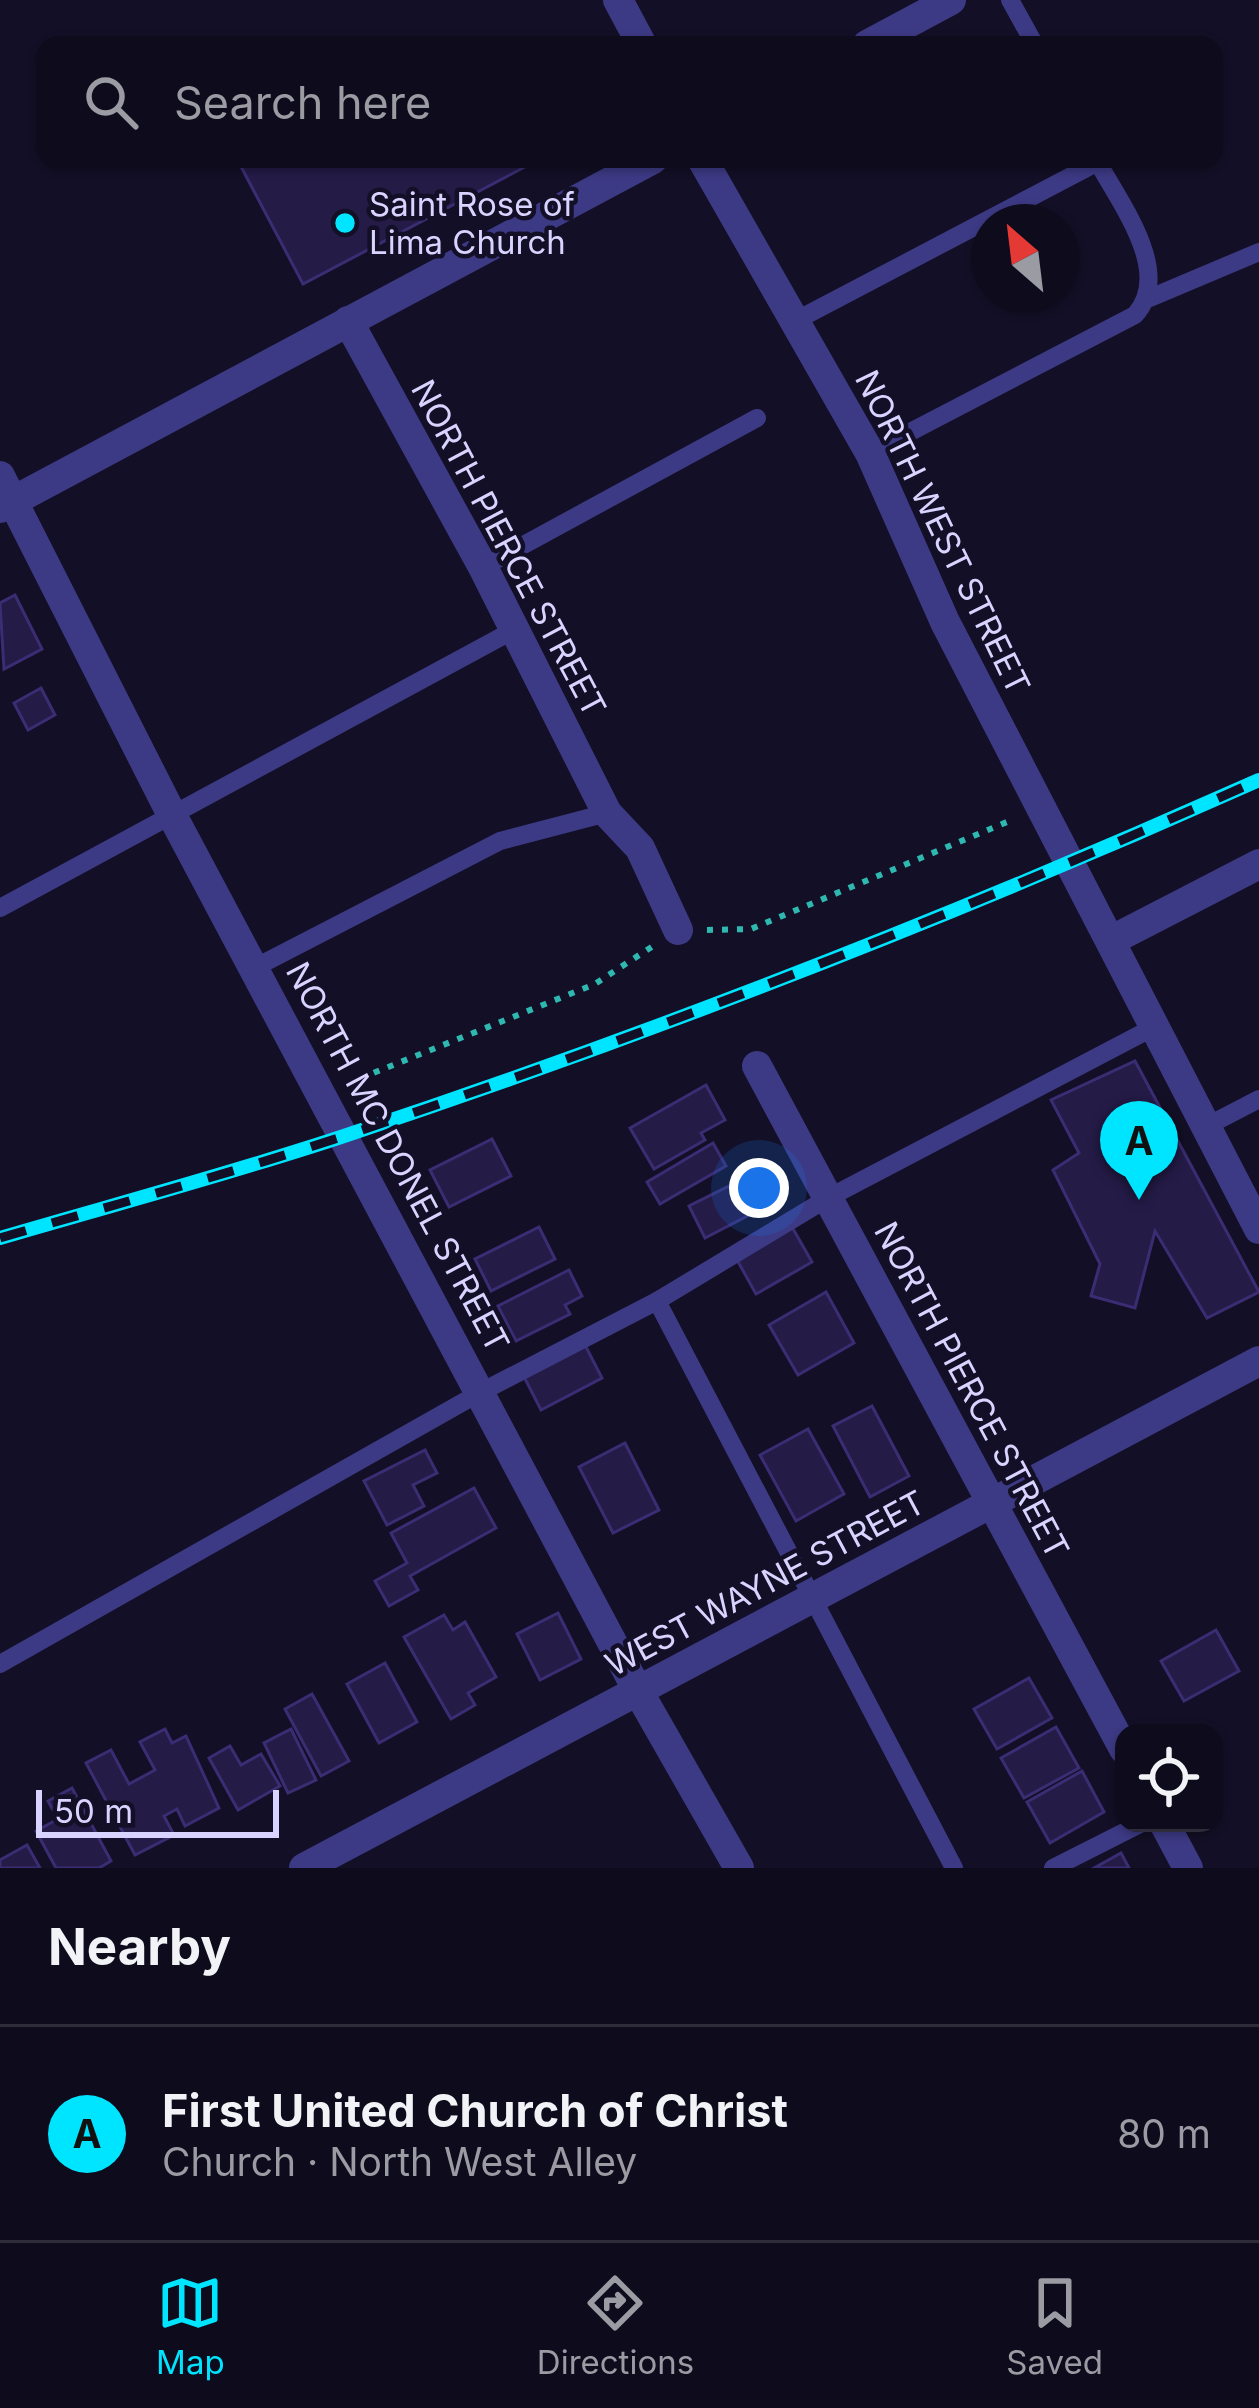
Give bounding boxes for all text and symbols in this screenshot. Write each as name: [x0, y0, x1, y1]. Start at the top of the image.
search box: [36, 36, 1223, 168]
icon: search: [78, 69, 144, 135]
text: Search here: [174, 75, 431, 130]
place label: Saint Rose of Lima Church: [369, 184, 575, 262]
north arrow: [971, 204, 1079, 312]
marker: Saint Rose of Lima Church: [332, 210, 358, 236]
street label: NORTH WEST STREET: [847, 364, 1039, 700]
street label: NORTH PIERCE STREET: [403, 373, 615, 723]
street label: NORTH MC DONEL STREET: [278, 955, 518, 1359]
pin: A: [1100, 1101, 1178, 1200]
your location: [729, 1158, 789, 1218]
street label: NORTH PIERCE STREET: [866, 1215, 1078, 1565]
street label: WEST WAYNE STREET: [598, 1482, 932, 1684]
map controls: [1115, 1724, 1223, 1832]
button: locate: [1115, 1724, 1223, 1832]
scale bar: [36, 1784, 279, 1837]
text: 50 m: [54, 1791, 133, 1831]
text: Nearby: [48, 1916, 231, 1977]
text: First United Church of Christ: [162, 2083, 788, 2138]
text: A: [72, 2110, 102, 2157]
text: 80 m: [1117, 2110, 1211, 2157]
text: Church · North West Alley: [162, 2138, 637, 2185]
tab: Map: [156, 2270, 225, 2382]
tab: Directions: [537, 2270, 694, 2382]
tab: Saved: [1006, 2270, 1103, 2382]

